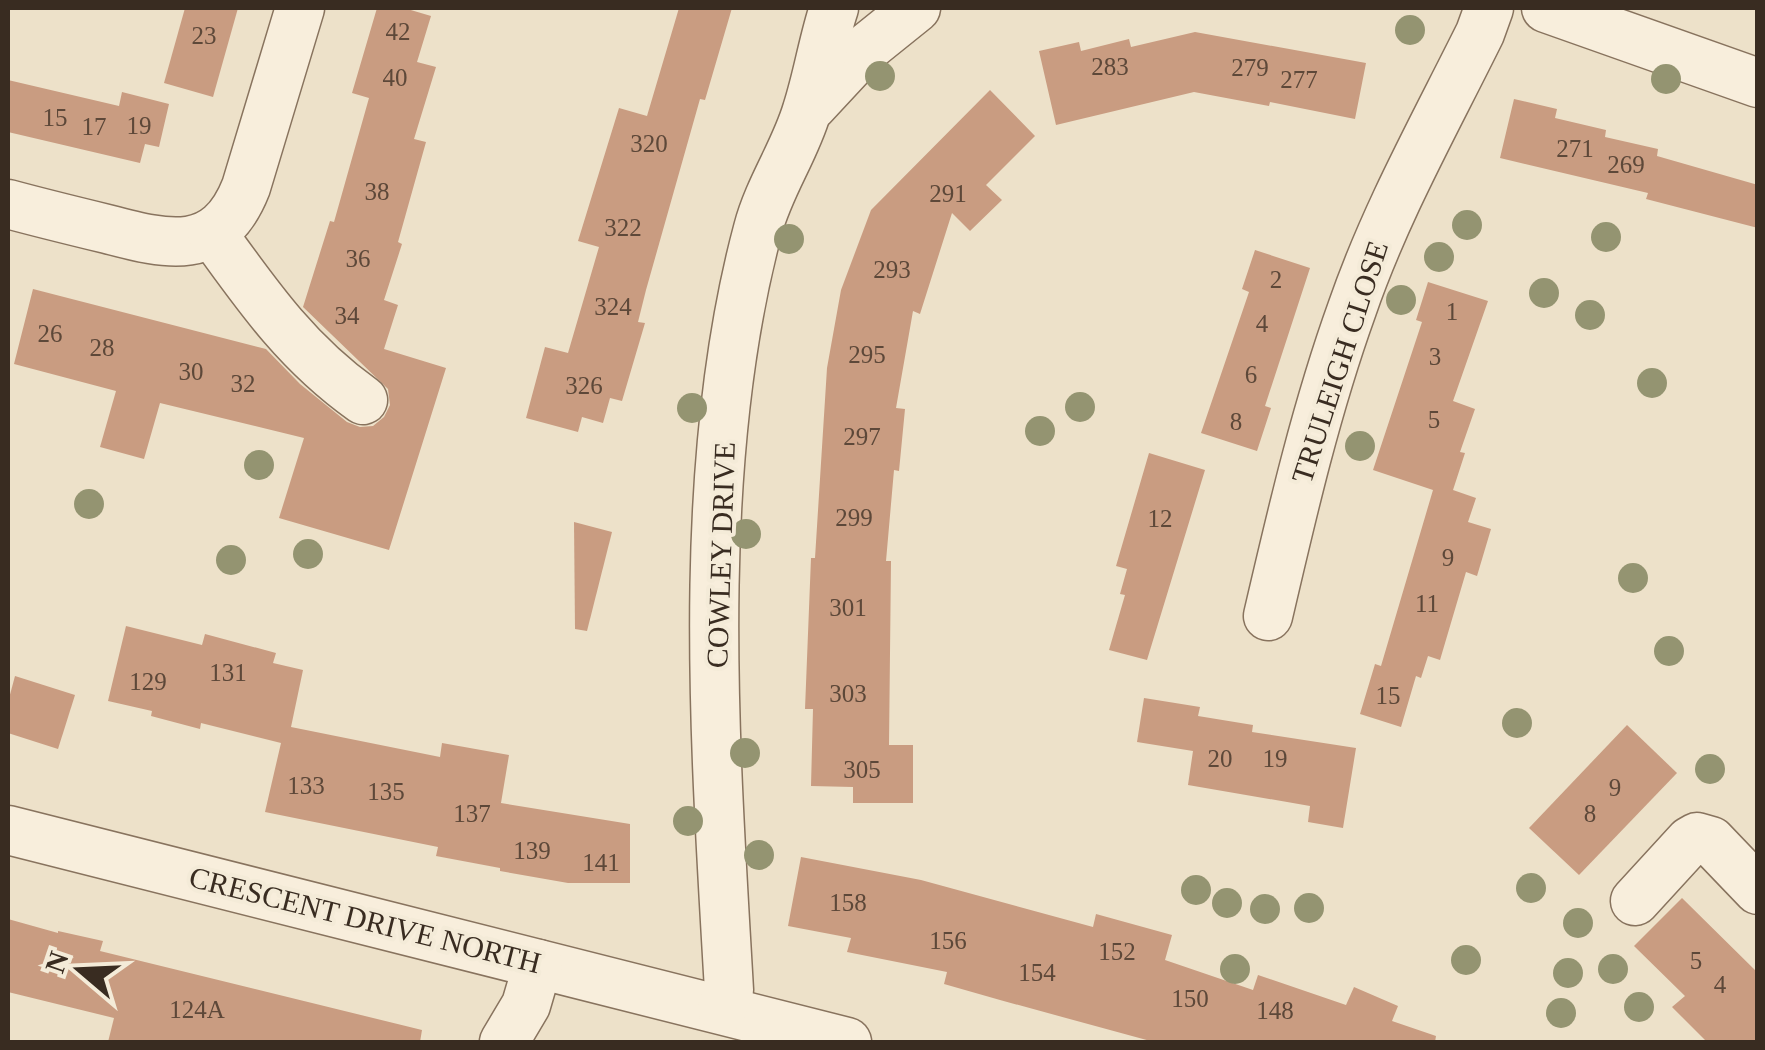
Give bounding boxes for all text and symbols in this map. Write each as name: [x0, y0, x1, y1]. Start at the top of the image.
house number: 42: [386, 18, 411, 45]
house number: 23: [192, 22, 217, 49]
house number: 283: [1091, 53, 1129, 80]
house number: 279: [1231, 54, 1269, 81]
house number: 40: [383, 64, 408, 91]
house number: 277: [1280, 66, 1318, 93]
house number: 15: [43, 104, 68, 131]
house number: 19: [127, 112, 152, 139]
house number: 17: [82, 113, 107, 140]
house number: 320: [630, 130, 668, 157]
house number: 271: [1556, 135, 1594, 162]
house number: 269: [1607, 151, 1645, 178]
house number: 38: [365, 178, 390, 205]
house number: 291: [929, 180, 967, 207]
house number: 322: [604, 214, 642, 241]
street label: TRULEIGH CLOSE: [1285, 237, 1394, 487]
house number: 36: [346, 245, 371, 272]
house number: 293: [873, 256, 911, 283]
house number: 2: [1270, 266, 1282, 293]
house number: 324: [594, 293, 632, 320]
house number: 1: [1446, 298, 1458, 325]
house number: 34: [335, 302, 360, 329]
house number: 4: [1256, 310, 1269, 337]
house number: 26: [38, 320, 63, 347]
house number: 28: [90, 334, 115, 361]
house number: 295: [848, 341, 886, 368]
house number: 3: [1429, 343, 1441, 370]
house number: 30: [179, 358, 204, 385]
house number: 6: [1245, 361, 1257, 388]
house number: 32: [231, 370, 256, 397]
house number: 326: [565, 372, 603, 399]
house number: 5: [1428, 406, 1440, 433]
house number: 8: [1230, 408, 1242, 435]
house number: 297: [843, 423, 881, 450]
street label: COWLEY DRIVE: [700, 441, 741, 669]
house number: 299: [835, 504, 873, 531]
house number: 12: [1148, 505, 1173, 532]
house number: 9: [1442, 544, 1454, 571]
house number: 11: [1415, 590, 1439, 617]
house number: 301: [829, 594, 867, 621]
house number: 131: [209, 659, 247, 686]
house number: 129: [129, 668, 167, 695]
house number: 303: [829, 680, 867, 707]
house number: 15: [1376, 682, 1401, 709]
house number: 20: [1208, 745, 1233, 772]
house number: 19: [1263, 745, 1288, 772]
house number: 305: [843, 756, 881, 783]
house number: 133: [287, 772, 325, 799]
house number: 9: [1609, 774, 1621, 801]
house number: 135: [367, 778, 405, 805]
house number: 137: [453, 800, 491, 827]
house number: 8: [1584, 800, 1596, 827]
house number: 139: [513, 837, 551, 864]
house number: 141: [582, 849, 620, 876]
street label: CRESCENT DRIVE NORTH: [186, 860, 544, 979]
house number: 158: [829, 889, 867, 916]
north arrow: [30, 920, 130, 1020]
house number: 156: [929, 927, 967, 954]
house number: 152: [1098, 938, 1136, 965]
text: N: [39, 947, 75, 977]
house number: 5: [1690, 947, 1702, 974]
house number: 154: [1018, 959, 1056, 986]
house number: 4: [1714, 971, 1727, 998]
house number: 150: [1171, 985, 1209, 1012]
house number: 124A: [169, 996, 225, 1023]
house number: 148: [1256, 997, 1294, 1024]

